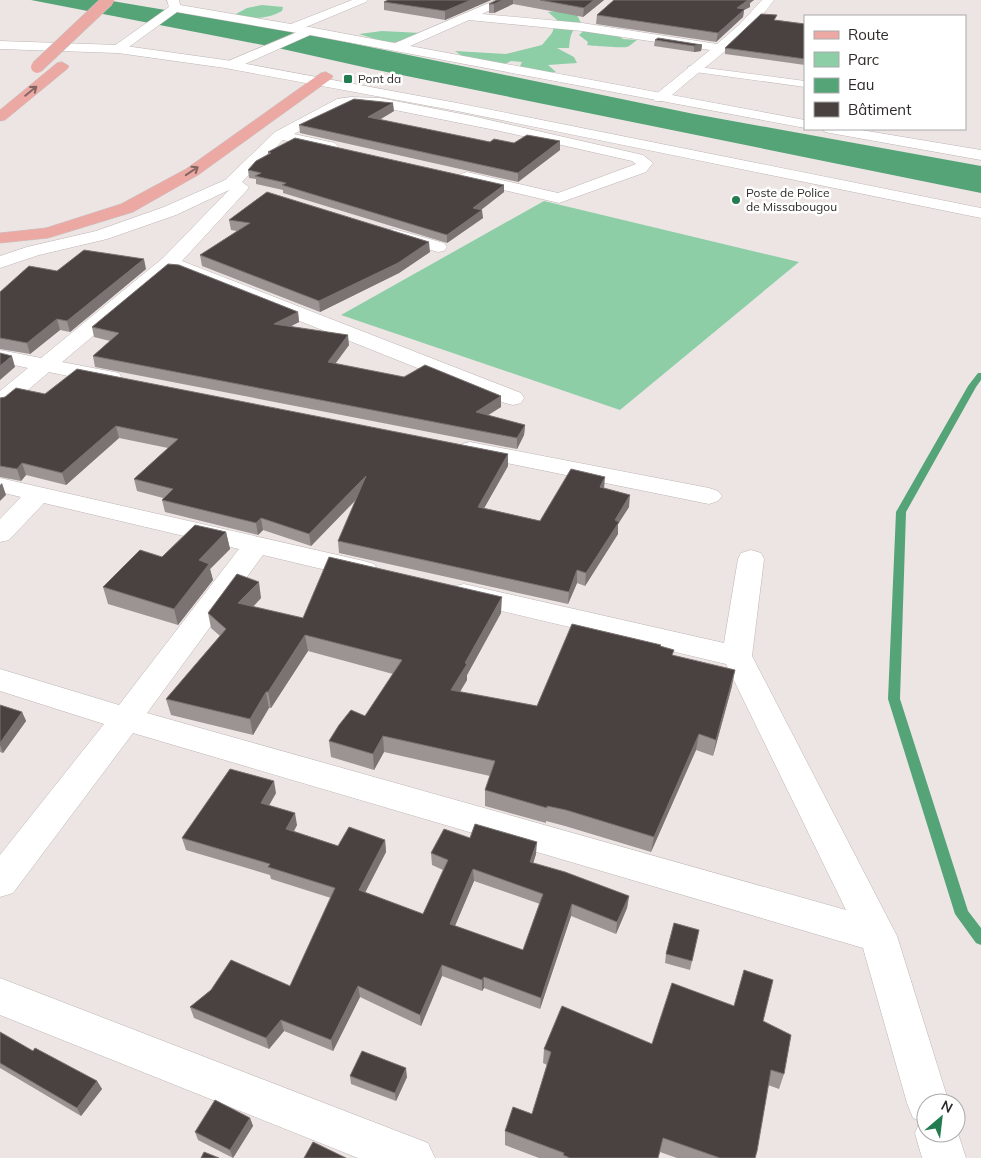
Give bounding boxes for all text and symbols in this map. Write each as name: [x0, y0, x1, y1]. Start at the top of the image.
legend: [804, 15, 966, 130]
text: Route: [848, 25, 889, 44]
text: Parc: [848, 50, 879, 69]
place label: Pont da: [358, 71, 401, 86]
marker: Pont da: [342, 73, 354, 85]
text: Eau: [848, 75, 874, 94]
one-way arrow: [24, 86, 37, 97]
text: Bâtiment: [848, 100, 911, 119]
one-way arrow: [185, 166, 199, 176]
place label: Poste de Police de Missabougou: [746, 185, 837, 214]
marker: Poste de Police de Missabougou: [730, 194, 742, 206]
north arrow: [916, 1093, 966, 1143]
text: N: [938, 1096, 956, 1117]

